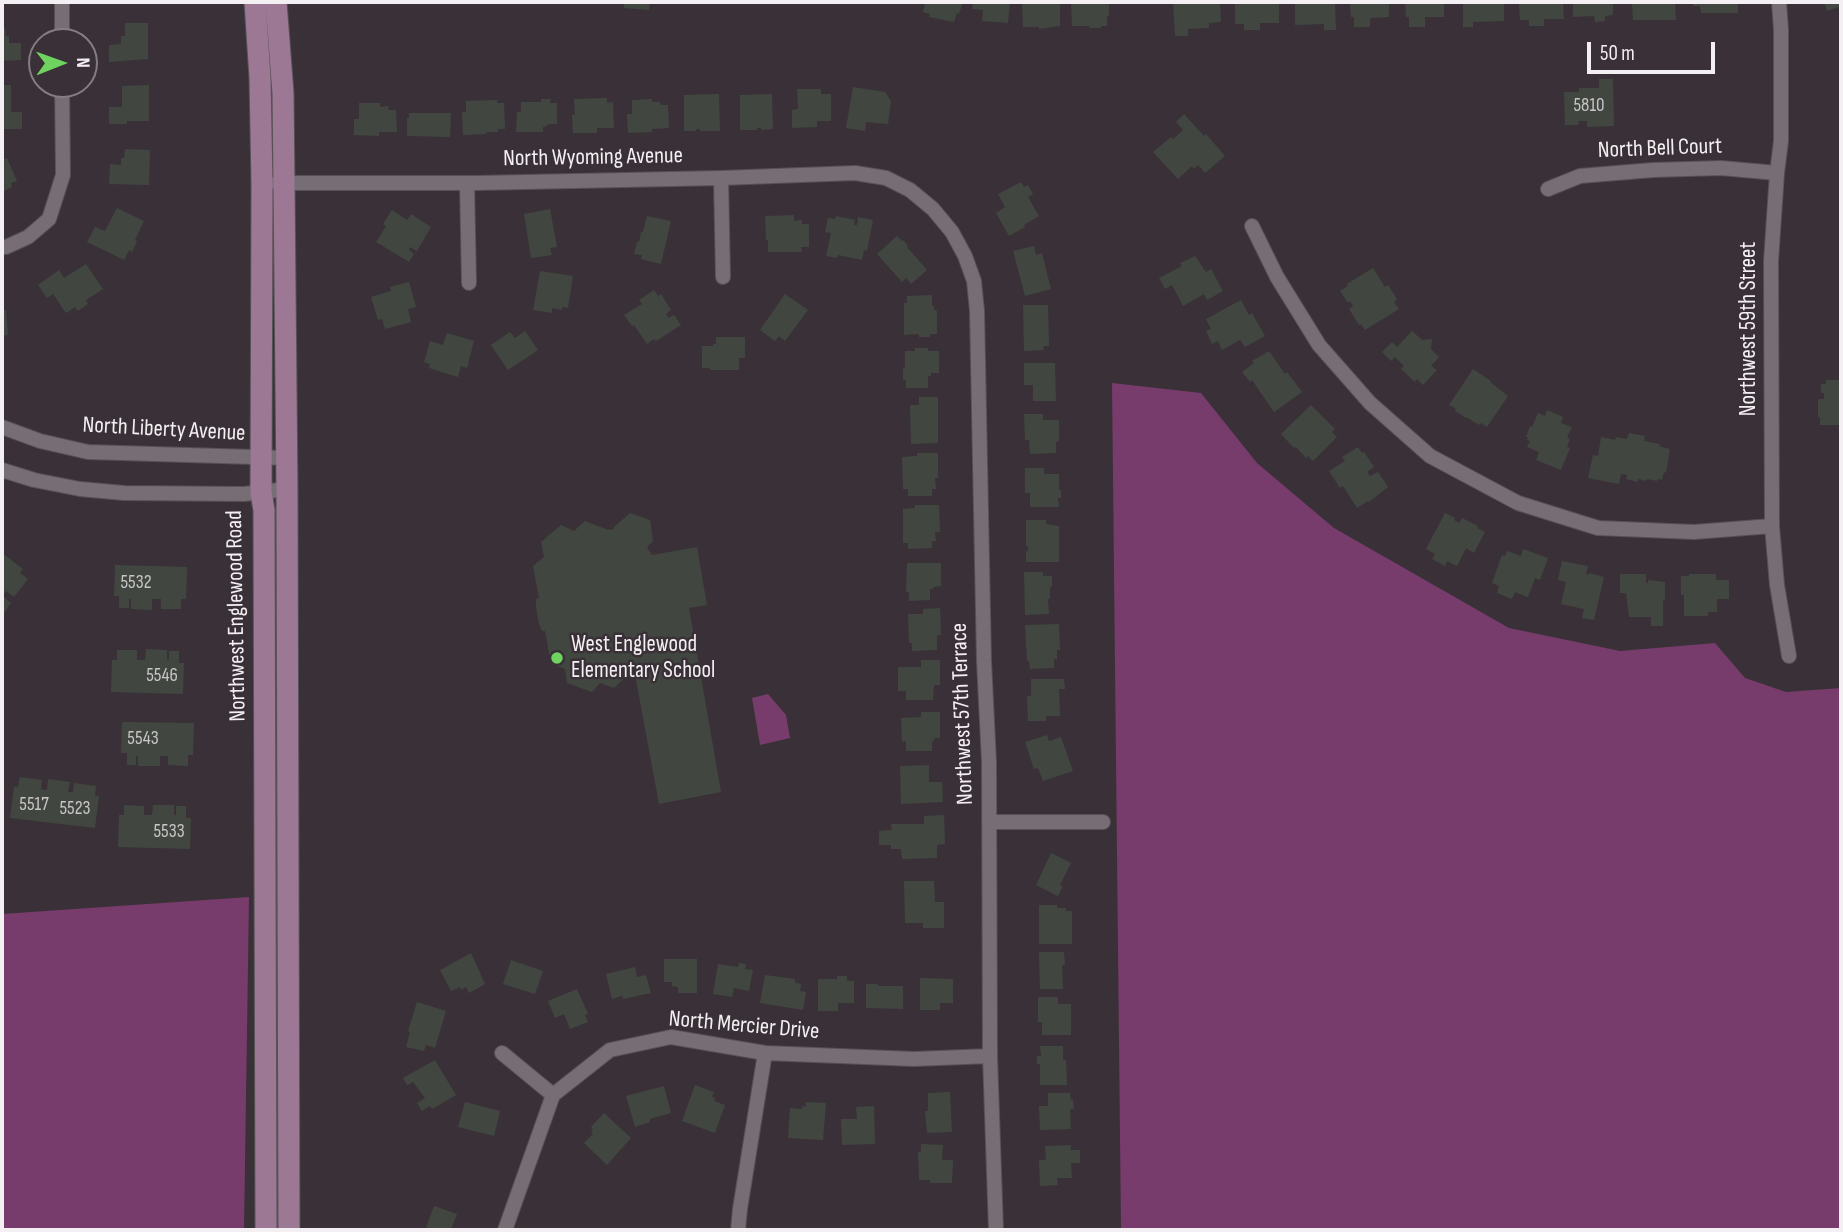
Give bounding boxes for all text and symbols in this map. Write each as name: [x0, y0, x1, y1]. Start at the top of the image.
north arrow: [28, 28, 98, 98]
scale bar: [1591, 28, 1719, 72]
text: 50 m: [1600, 41, 1635, 66]
text: N: [71, 57, 94, 68]
house number: 5810: [1573, 95, 1605, 117]
street label: North Bell Court: [1597, 133, 1723, 165]
street label: North Wyoming Avenue: [503, 143, 683, 173]
street label: Northwest 59th Street: [1735, 242, 1763, 416]
street label: North Liberty Avenue: [82, 412, 246, 448]
street label: Northwest Englewood Road: [221, 510, 253, 722]
house number: 5532: [120, 572, 152, 594]
street label: Northwest 57th Terrace: [946, 622, 980, 806]
place label: West Englewood Elementary School: [571, 631, 715, 685]
marker: West Englewood Elementary School: [549, 650, 565, 666]
house number: 5546: [146, 665, 178, 687]
house number: 5543: [127, 728, 159, 750]
house number: 5517: [19, 794, 49, 816]
house number: 5523: [59, 798, 91, 820]
house number: 5533: [153, 821, 185, 843]
street label: North Mercier Drive: [668, 1006, 820, 1046]

